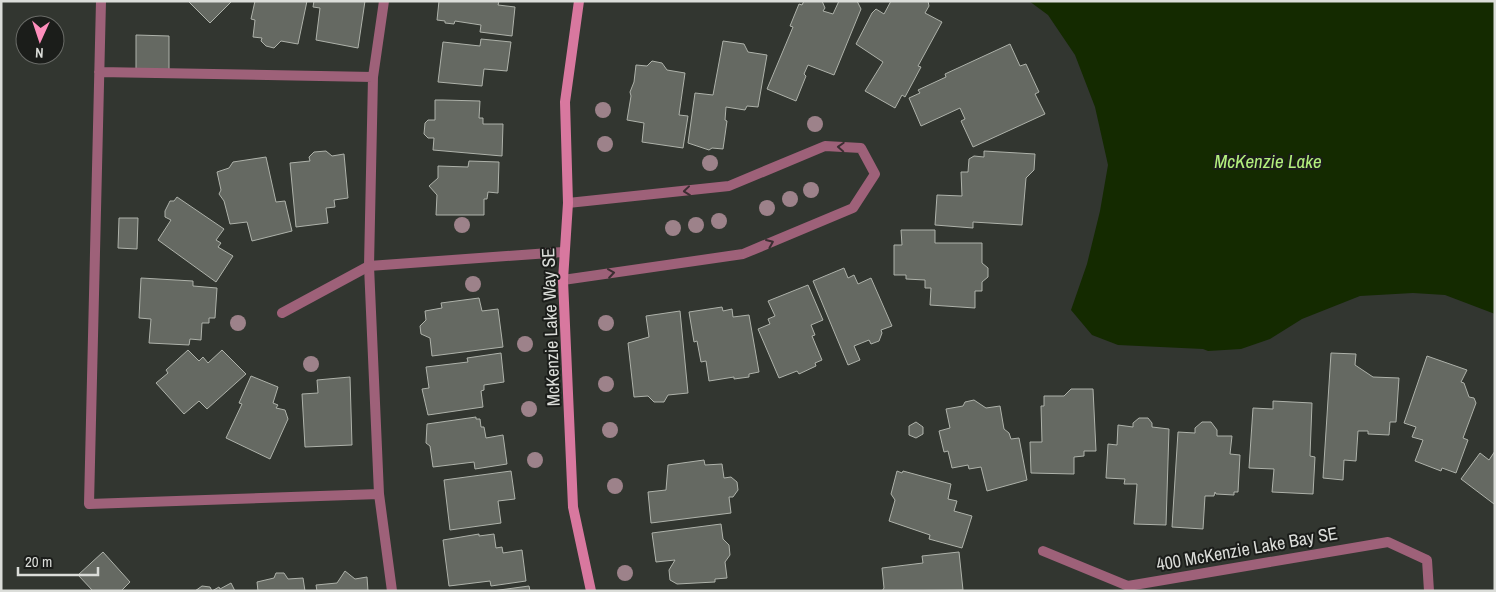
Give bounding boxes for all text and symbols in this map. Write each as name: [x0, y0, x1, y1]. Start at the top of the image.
north arrow: [15, 15, 65, 65]
text: N: [35, 44, 44, 62]
one-way arrow: [837, 142, 845, 153]
water label: McKenzie Lake: [1214, 148, 1322, 174]
one-way arrow: [683, 185, 691, 196]
one-way arrow: [765, 238, 774, 249]
street label: McKenzie Lake Way SE: [535, 247, 566, 407]
one-way arrow: [607, 268, 615, 279]
street label: 400 McKenzie Lake Bay SE: [1154, 520, 1340, 577]
scale bar: [18, 544, 98, 576]
text: 20 m: [25, 551, 52, 572]

